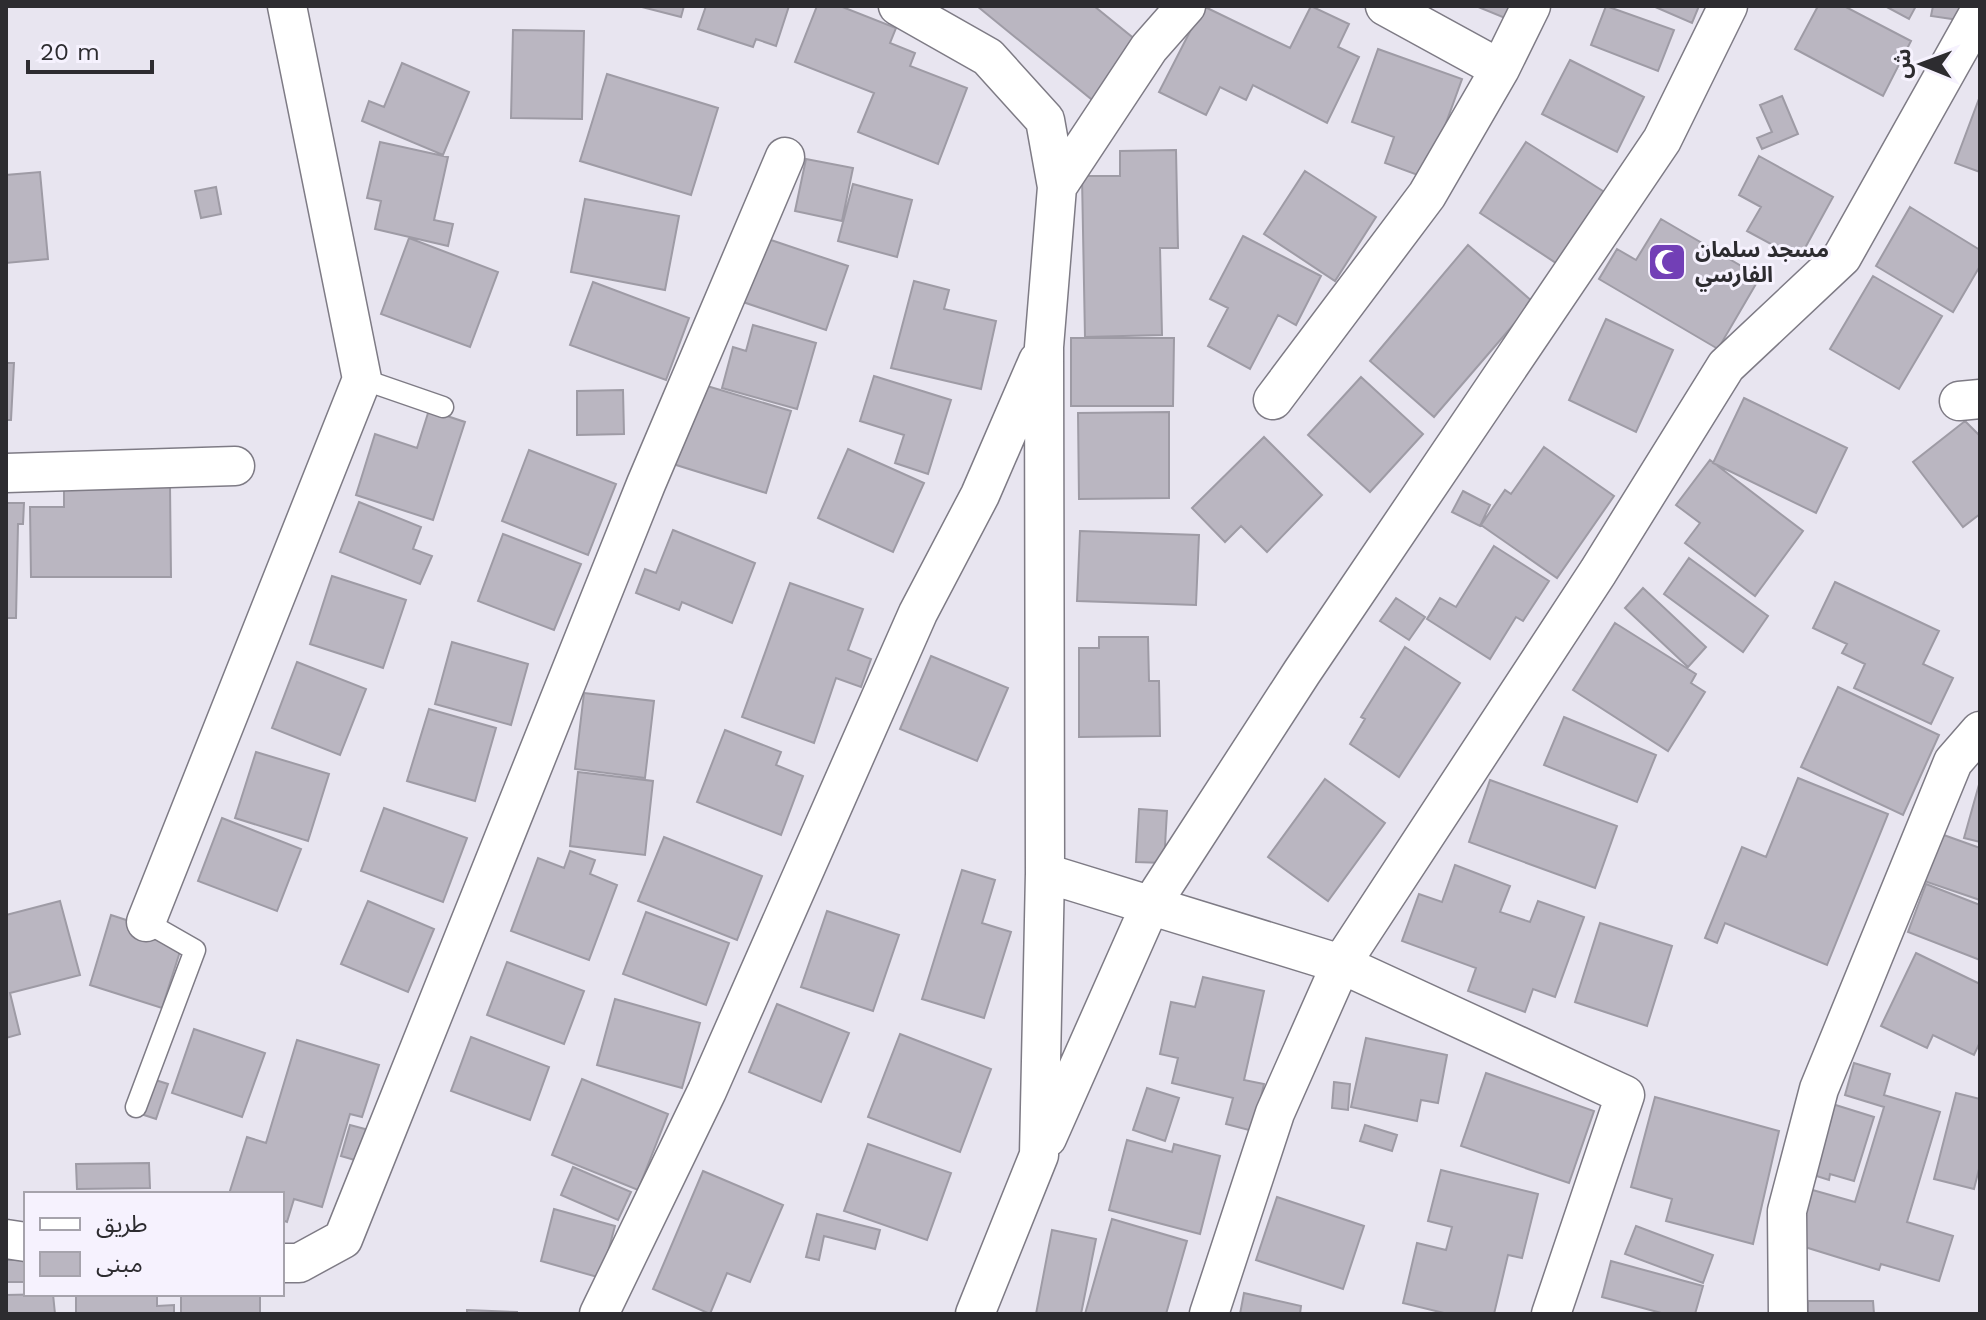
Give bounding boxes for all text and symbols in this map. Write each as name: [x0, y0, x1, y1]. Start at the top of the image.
scale bar: [28, 24, 152, 74]
north arrow: [1882, 24, 1962, 104]
text: 20 m: [40, 38, 100, 66]
text: ش: [1890, 48, 1915, 79]
place label: مسجد سلمان الفارسي: [1695, 237, 1829, 292]
mosque icon: مسجد سلمان الفارسي: [1646, 241, 1688, 283]
legend: [24, 1192, 284, 1296]
text: طريق: [96, 1210, 148, 1239]
text: مبنى: [96, 1250, 143, 1278]

